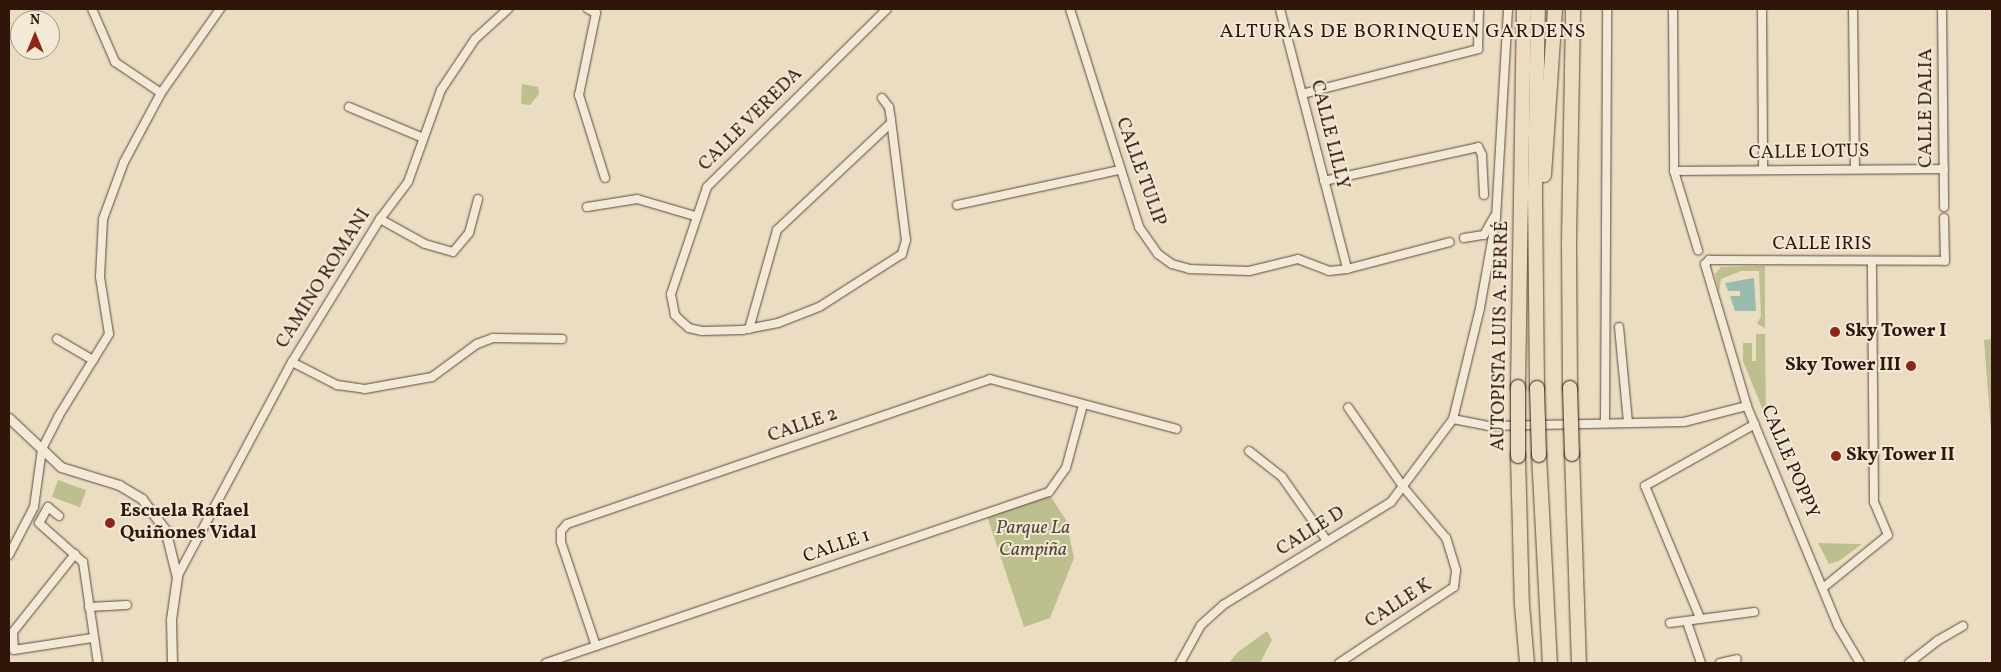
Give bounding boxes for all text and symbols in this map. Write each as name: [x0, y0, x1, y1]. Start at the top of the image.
north arrow: [10, 10, 60, 60]
text: N: [30, 11, 40, 30]
district label: ALTURAS DE BORINQUEN GARDENS: [1216, 20, 1590, 44]
street label: CALLE DALIA: [1916, 48, 1938, 168]
street label: CALLE VEREDA: [694, 63, 808, 177]
street label: CALLE LILLY: [1304, 78, 1354, 192]
street label: CALLE TULIP: [1110, 114, 1170, 230]
street label: CALLE LOTUS: [1748, 141, 1870, 165]
street label: CAMINO ROMANI: [272, 205, 376, 353]
street label: AUTOPISTA LUIS A. FERRÉ: [1488, 221, 1514, 451]
street label: CALLE IRIS: [1773, 234, 1871, 256]
place label: Sky Tower I: [1845, 321, 1947, 343]
marker: Sky Tower I: [1829, 326, 1841, 338]
place label: Sky Tower III: [1784, 355, 1901, 377]
marker: Sky Tower III: [1905, 360, 1917, 372]
street label: CALLE POPPY: [1755, 402, 1823, 522]
street label: CALLE 2: [765, 403, 841, 449]
place label: Sky Tower II: [1846, 445, 1955, 467]
marker: Sky Tower II: [1830, 450, 1842, 462]
place label: Escuela Rafael Quiñones Vidal: [120, 501, 257, 545]
street label: CALLE D: [1273, 502, 1349, 562]
marker: Escuela Rafael Quiñones Vidal: [104, 517, 116, 529]
park label: Parque La Campiña: [996, 518, 1070, 562]
street label: CALLE 1: [801, 525, 873, 569]
street label: CALLE K: [1361, 574, 1437, 634]

